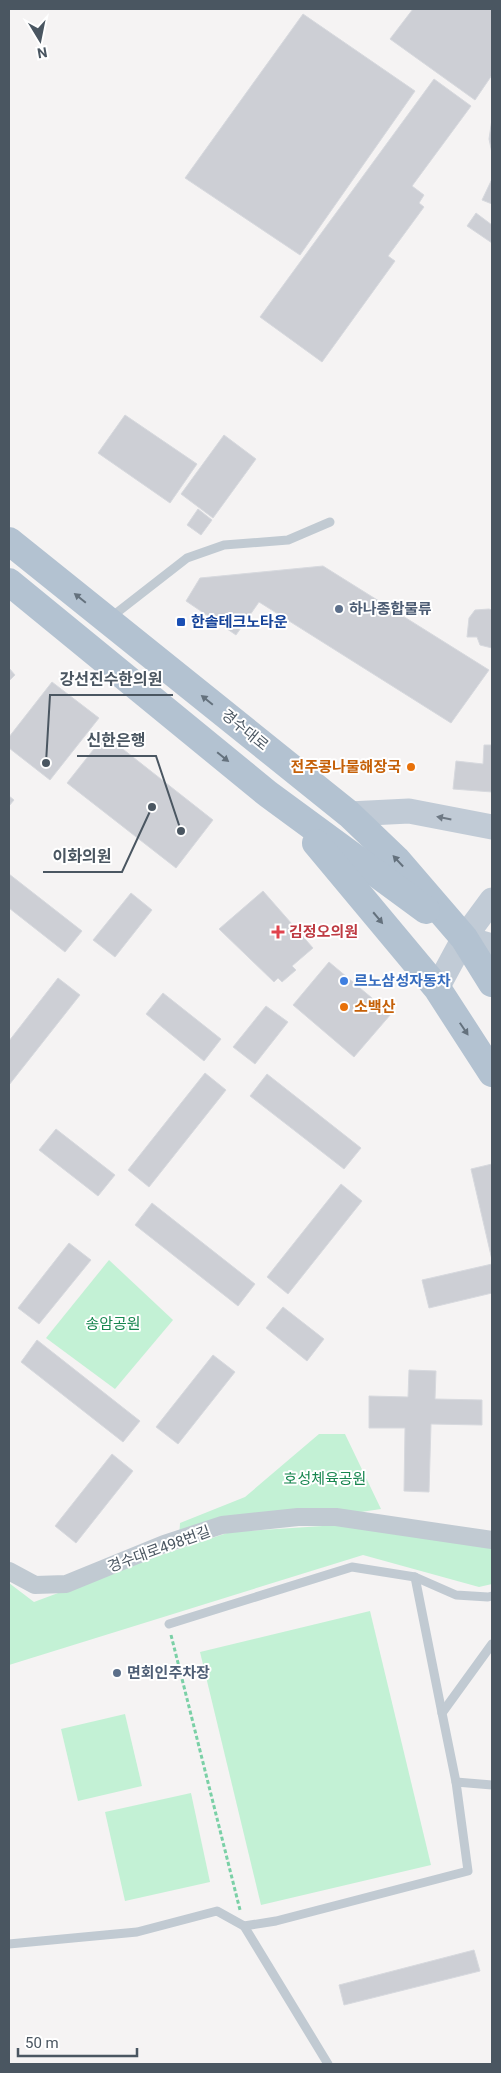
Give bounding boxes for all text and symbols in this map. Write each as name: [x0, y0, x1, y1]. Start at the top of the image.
north arrow: [15, 15, 65, 65]
text: N: [36, 44, 49, 62]
one-way arrow: [74, 593, 87, 604]
place label: 하나종합물류: [349, 600, 432, 618]
marker: 하나종합물류: [333, 603, 345, 615]
place label: 한솔테크노타운: [191, 613, 288, 631]
marker: 한솔테크노타운: [175, 616, 187, 628]
callout: 강선진수한의원: [50, 664, 173, 695]
text: 강선진수한의원: [59, 670, 163, 689]
one-way arrow: [200, 695, 214, 705]
street label: 경수대로: [218, 706, 272, 754]
callout: 신한은행: [77, 725, 156, 756]
text: 신한은행: [87, 731, 145, 750]
one-way arrow: [216, 752, 229, 763]
place label: 전주콩나물해장국: [291, 758, 401, 776]
marker: 전주콩나물해장국: [405, 761, 417, 773]
one-way arrow: [437, 814, 452, 822]
callout: 이화의원: [43, 841, 122, 872]
text: 이화의원: [53, 847, 111, 866]
one-way arrow: [392, 856, 404, 868]
one-way arrow: [372, 911, 383, 924]
place label: 김정오의원: [289, 923, 358, 941]
marker: 김정오의원: [271, 925, 285, 939]
place label: 르노삼성자동차: [354, 972, 451, 990]
marker: 르노삼성자동차: [338, 975, 350, 987]
place label: 소백산: [354, 998, 396, 1016]
marker: 소백산: [338, 1001, 350, 1013]
one-way arrow: [459, 1022, 469, 1036]
park label: 송암공원: [85, 1315, 141, 1333]
park label: 호성체육공원: [284, 1470, 366, 1488]
street label: 경수대로498번길: [105, 1522, 213, 1576]
place label: 면회인주차장: [127, 1664, 210, 1682]
marker: 면회인주차장: [111, 1667, 123, 1679]
scale bar: [18, 2026, 136, 2058]
text: 50 m: [25, 2034, 59, 2052]

